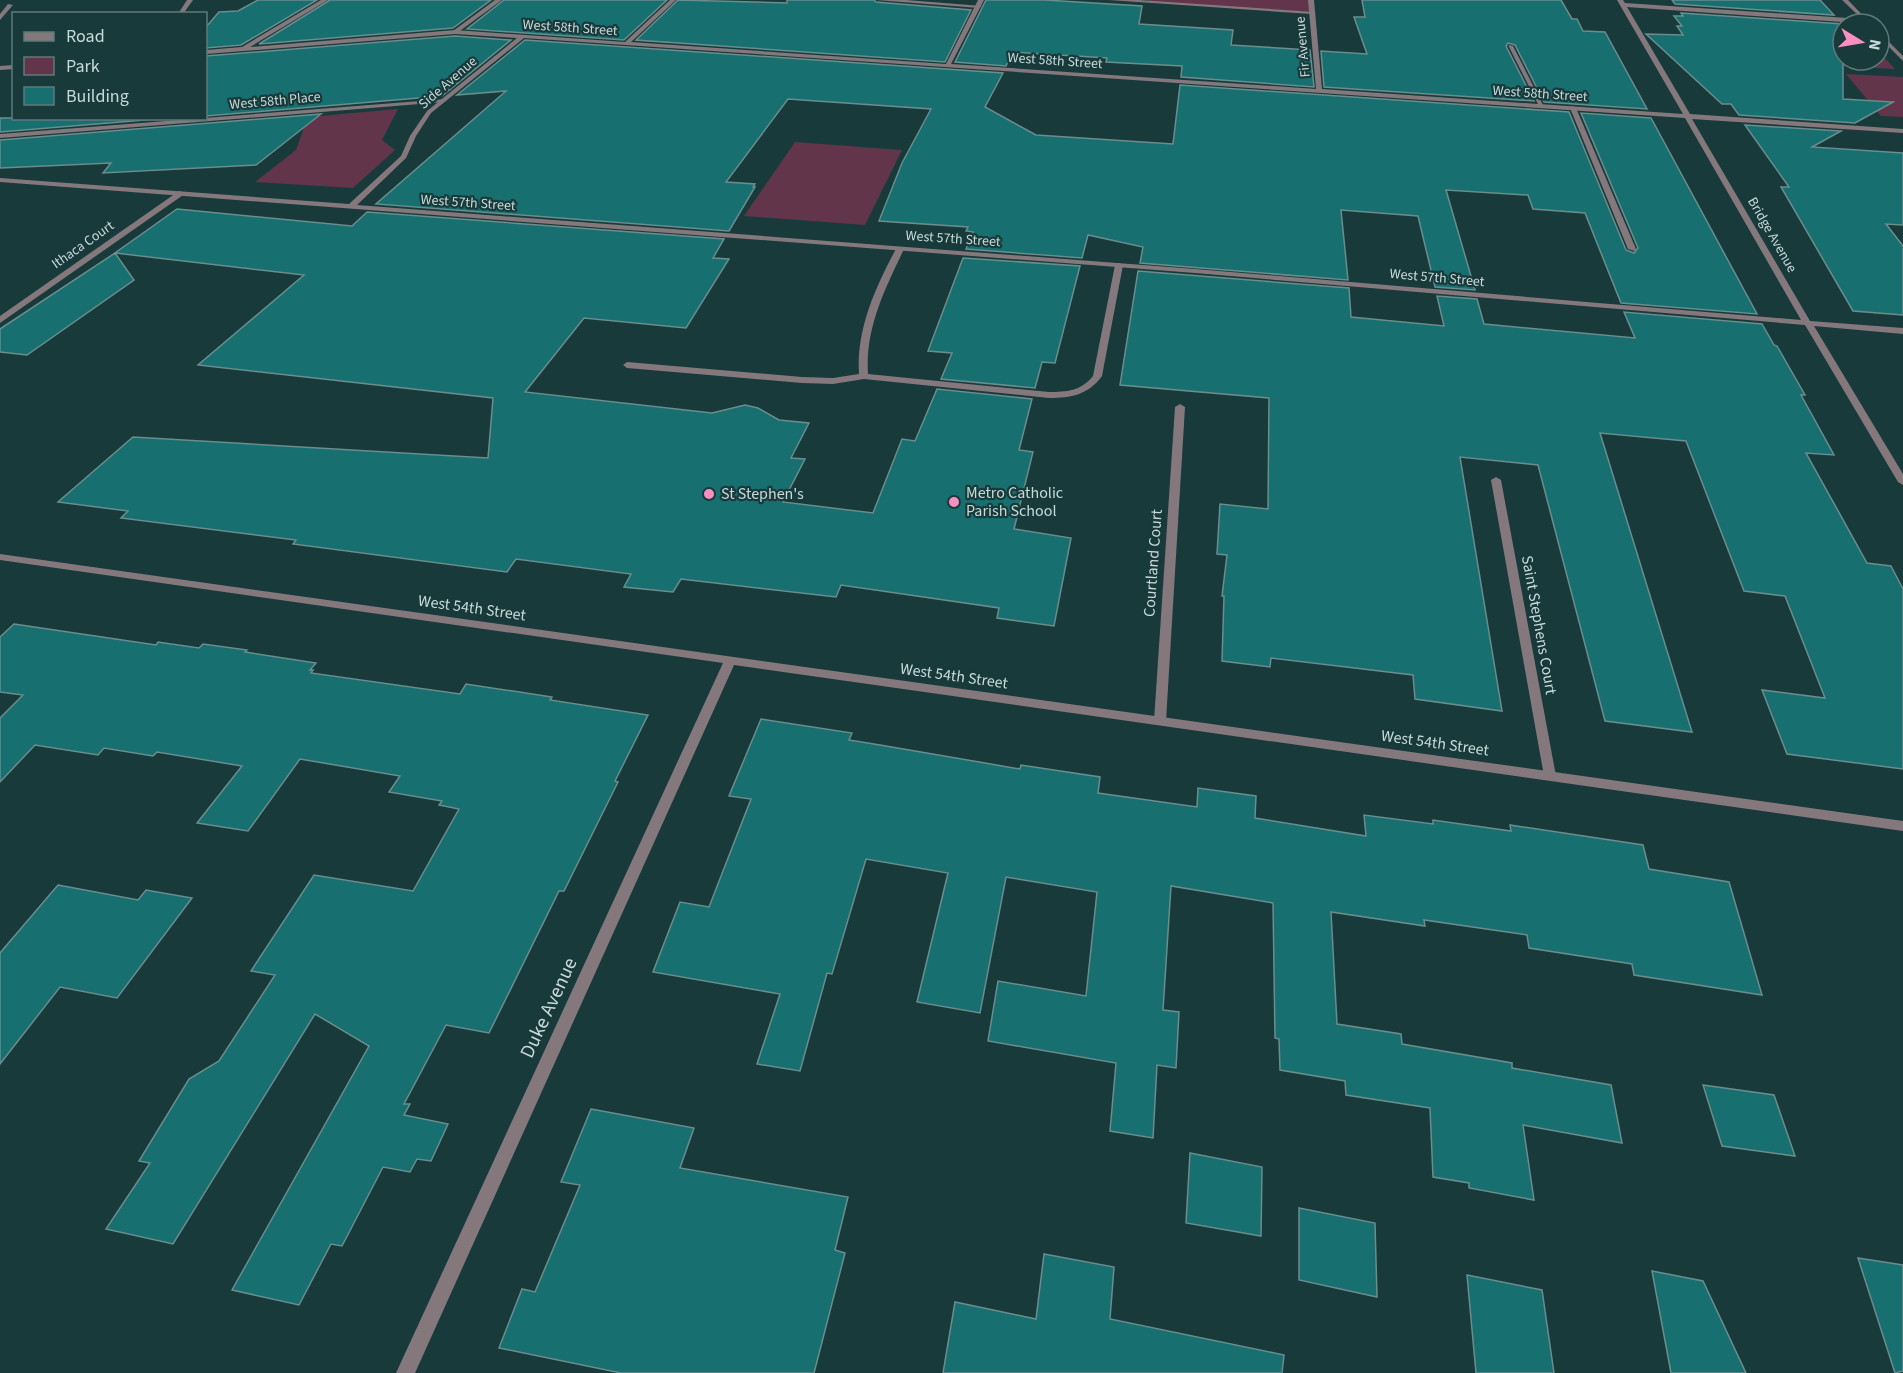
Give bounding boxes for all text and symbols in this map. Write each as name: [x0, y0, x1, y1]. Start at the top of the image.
legend: [12, 12, 207, 120]
north arrow: [1831, 12, 1891, 72]
street label: West 58th Street: [522, 15, 618, 41]
street label: Fir Avenue: [1290, 16, 1316, 78]
text: Road: [66, 24, 105, 49]
text: N: [1863, 37, 1887, 52]
street label: West 58th Street: [1007, 48, 1103, 74]
street label: Side Avenue: [414, 52, 482, 114]
text: Park: [66, 54, 100, 79]
street label: West 58th Street: [1492, 81, 1588, 107]
text: Building: [66, 84, 129, 109]
street label: West 58th Place: [228, 87, 322, 115]
street label: West 57th Street: [420, 190, 516, 216]
street label: Bridge Avenue: [1742, 194, 1802, 276]
street label: Ithaca Court: [48, 216, 118, 274]
street label: West 57th Street: [905, 226, 1001, 252]
street label: West 57th Street: [1389, 264, 1486, 292]
place label: Metro Catholic Parish School: [966, 482, 1063, 522]
place label: St Stephen's: [721, 483, 804, 505]
marker: St Stephen's: [702, 487, 716, 501]
marker: Metro Catholic Parish School: [947, 495, 961, 509]
street label: Courtland Court: [1138, 508, 1168, 618]
street label: Saint Stephens Court: [1516, 554, 1562, 697]
street label: West 54th Street: [417, 590, 528, 627]
street label: West 54th Street: [899, 658, 1010, 695]
street label: West 54th Street: [1380, 725, 1491, 762]
street label: Duke Avenue: [513, 953, 585, 1063]

